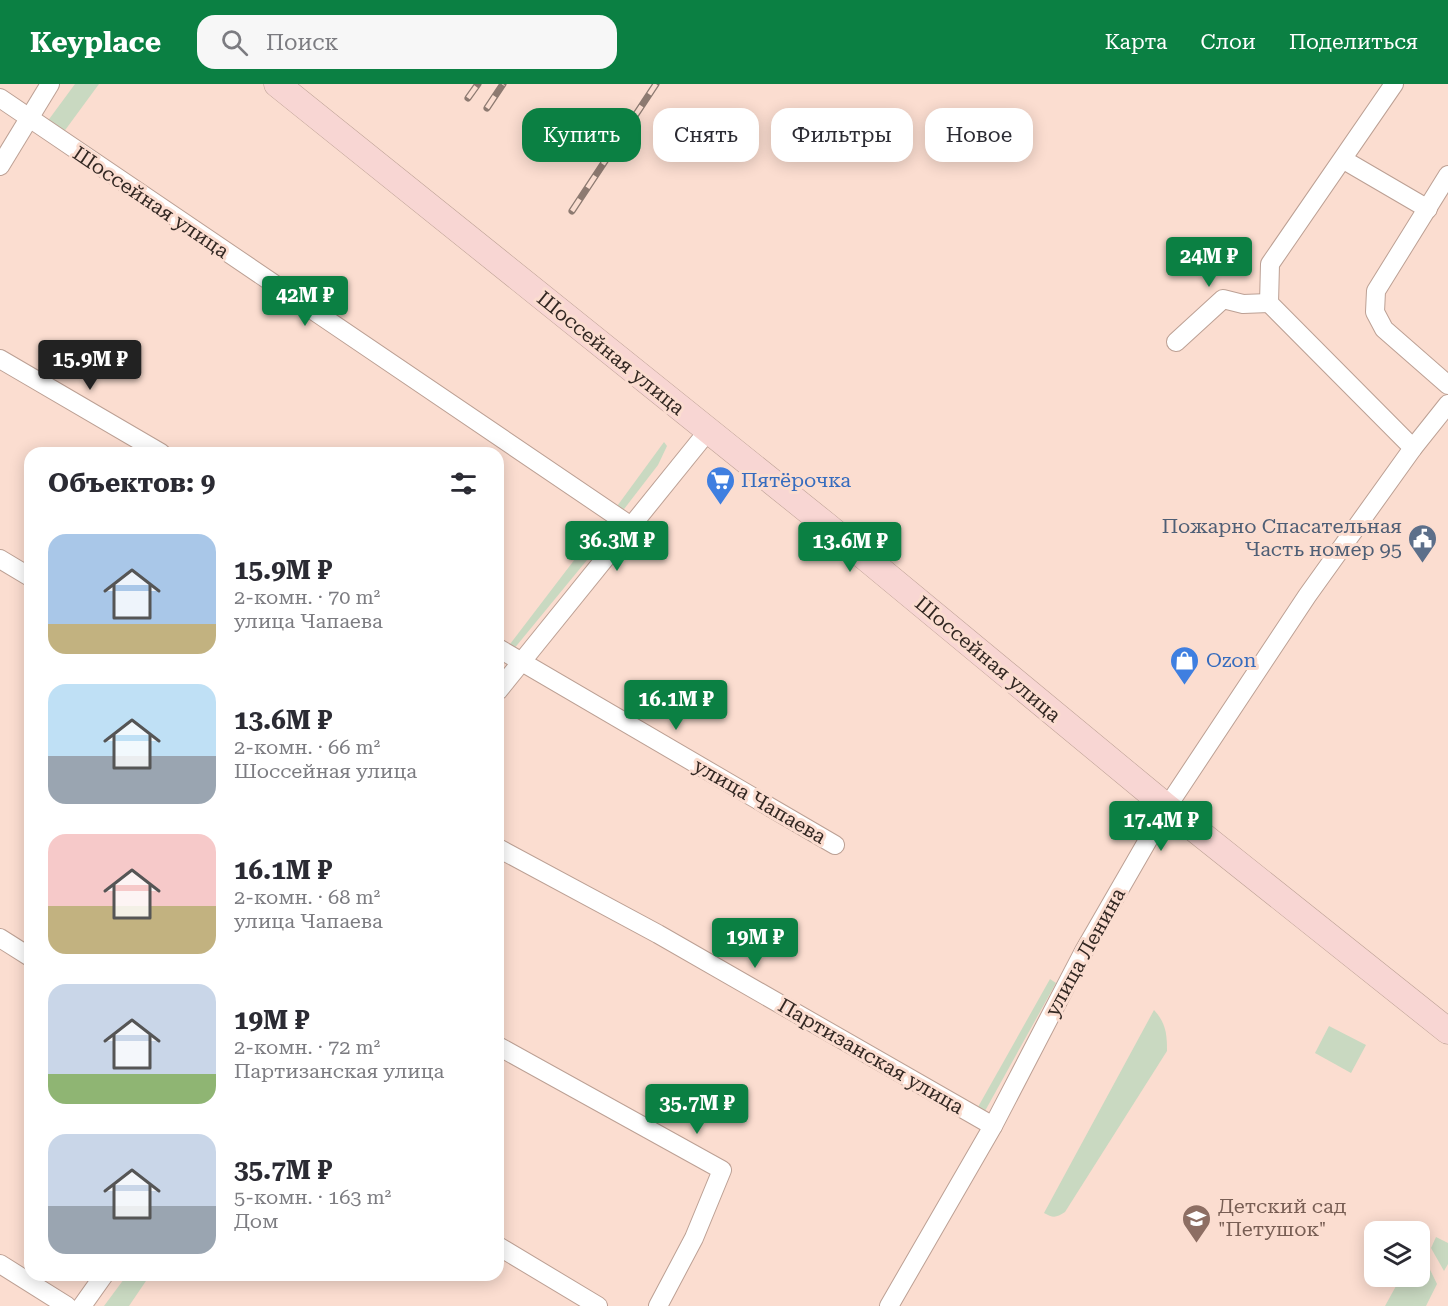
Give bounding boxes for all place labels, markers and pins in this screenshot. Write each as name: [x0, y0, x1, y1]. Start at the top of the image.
pin: 24M ₽: [1167, 237, 1251, 288]
pin: 42M ₽: [263, 276, 347, 327]
pin: 15.9M ₽: [35, 340, 145, 391]
supermarket icon: Пятёрочка: [704, 464, 736, 506]
place label: Пятёрочка: [741, 468, 851, 492]
place label: Пожарно Спасательная Часть номер 95: [1162, 514, 1402, 561]
pin: 36.3M ₽: [562, 521, 672, 572]
pin: 13.6M ₽: [795, 522, 905, 573]
public building icon: Пожарно Спасательная Часть номер 95: [1407, 522, 1439, 564]
shop icon: Ozon: [1169, 644, 1201, 686]
place label: Ozon: [1206, 648, 1257, 672]
pin: 16.1M ₽: [621, 680, 731, 731]
pin: 17.4M ₽: [1106, 801, 1216, 852]
pin: 19M ₽: [713, 918, 797, 969]
pin: 35.7M ₽: [642, 1084, 752, 1135]
place label: Детский сад "Петушок": [1218, 1194, 1347, 1241]
school or university icon: Детский сад "Петушок": [1181, 1202, 1213, 1244]

